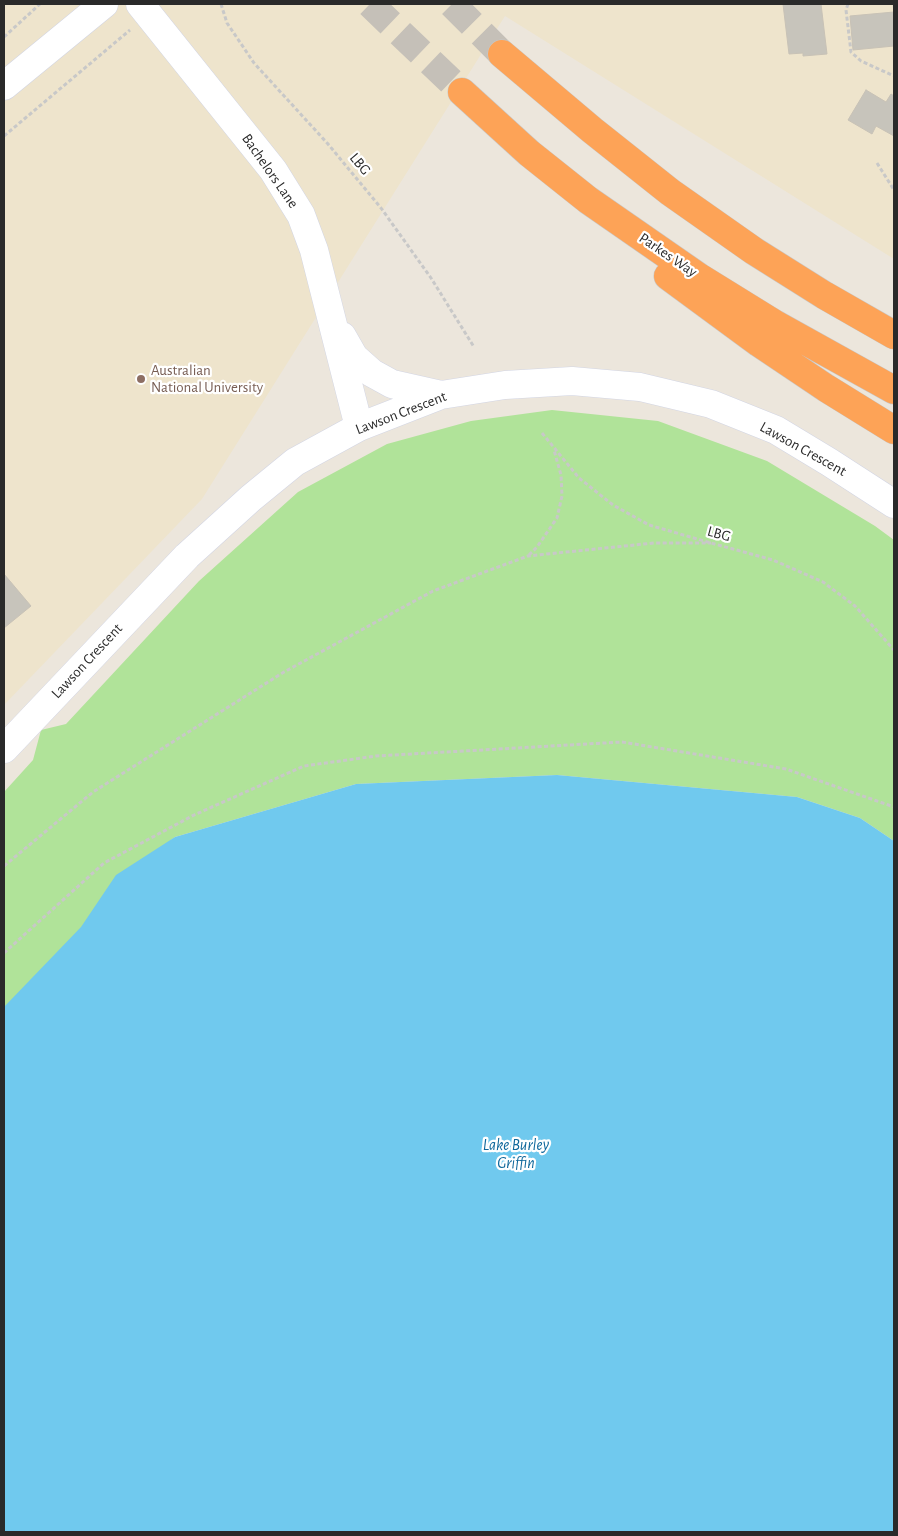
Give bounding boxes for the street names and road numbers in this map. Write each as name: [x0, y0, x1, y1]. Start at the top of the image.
street label: Bachelors Lane: [238, 130, 302, 212]
street label: LBG: [346, 149, 374, 179]
street label: Parkes Way: [635, 229, 701, 281]
street label: Lawson Crescent: [353, 387, 449, 439]
street label: Lawson Crescent: [757, 418, 849, 480]
street label: LBG: [705, 522, 733, 546]
street label: Lawson Crescent: [48, 620, 126, 702]

